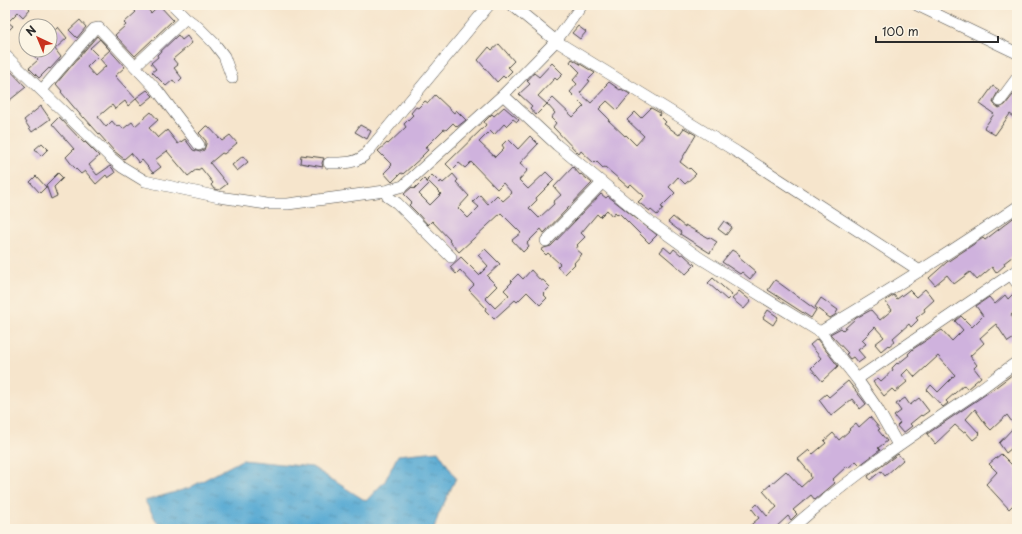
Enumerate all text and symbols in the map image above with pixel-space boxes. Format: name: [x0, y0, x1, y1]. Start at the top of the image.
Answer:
north arrow: [18, 18, 58, 58]
scale bar: [876, 18, 998, 44]
text: N: [22, 21, 40, 40]
text: 100 m: [882, 22, 919, 40]

